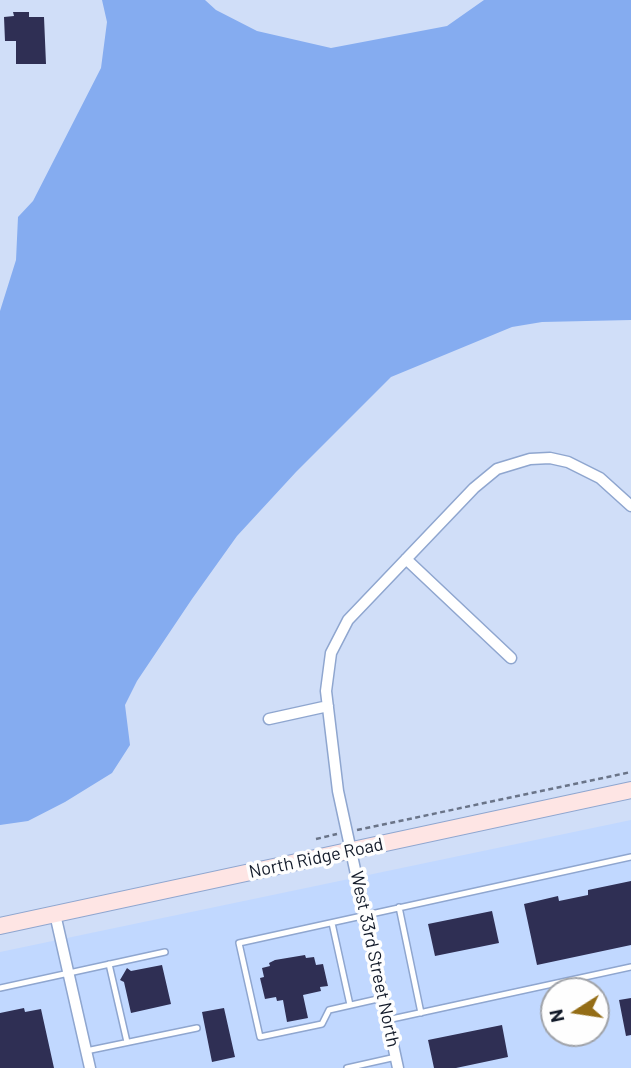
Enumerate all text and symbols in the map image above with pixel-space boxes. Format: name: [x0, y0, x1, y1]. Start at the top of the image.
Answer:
street label: North Ridge Road: [247, 833, 385, 883]
street label: West 33rd Street North: [346, 869, 404, 1049]
north arrow: [540, 977, 610, 1047]
text: N: [543, 1007, 568, 1025]

